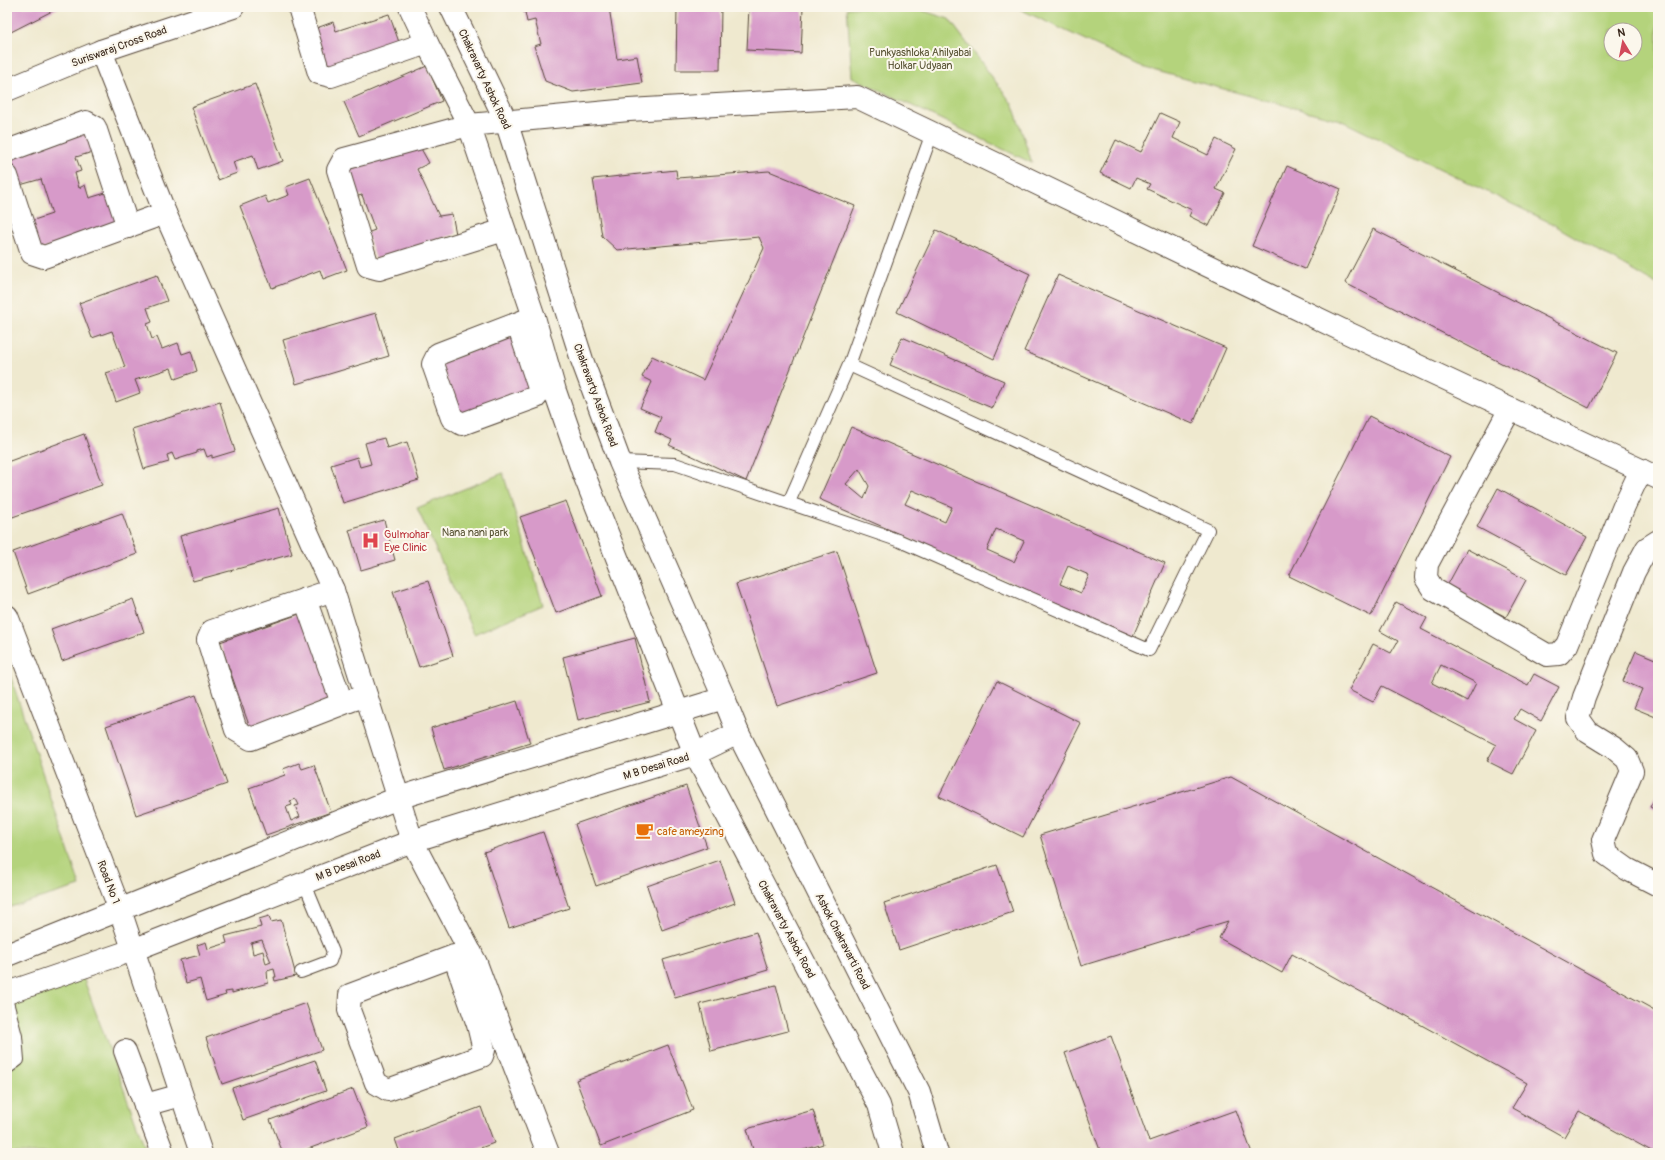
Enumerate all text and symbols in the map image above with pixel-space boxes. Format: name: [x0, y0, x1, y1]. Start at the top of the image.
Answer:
north arrow: [1603, 22, 1643, 62]
street label: Suriswaraj Cross Road: [70, 23, 169, 70]
text: N: [1617, 25, 1627, 40]
street label: Chakravarty Ashok Road: [456, 27, 513, 131]
park label: Punkyashloka Ahilyabai Holkar Udyaan: [869, 46, 971, 72]
street label: Chakravarty Ashok Road: [571, 342, 620, 449]
park label: Nana nani park: [442, 526, 509, 539]
place label: Gulmohar Eye Clinic: [384, 528, 429, 554]
hospital icon: Gulmohar Eye Clinic: [361, 530, 381, 550]
street label: M B Desai Road: [622, 750, 691, 783]
cafe icon: cafe ameyzing: [634, 821, 654, 841]
place label: cafe ameyzing: [657, 825, 724, 838]
street label: M B Desai Road: [314, 847, 382, 884]
street label: Road No 1: [94, 859, 123, 906]
street label: Chakravarty Ashok Road: [755, 878, 818, 980]
street label: Ashok Chakravarti Road: [813, 891, 872, 992]

